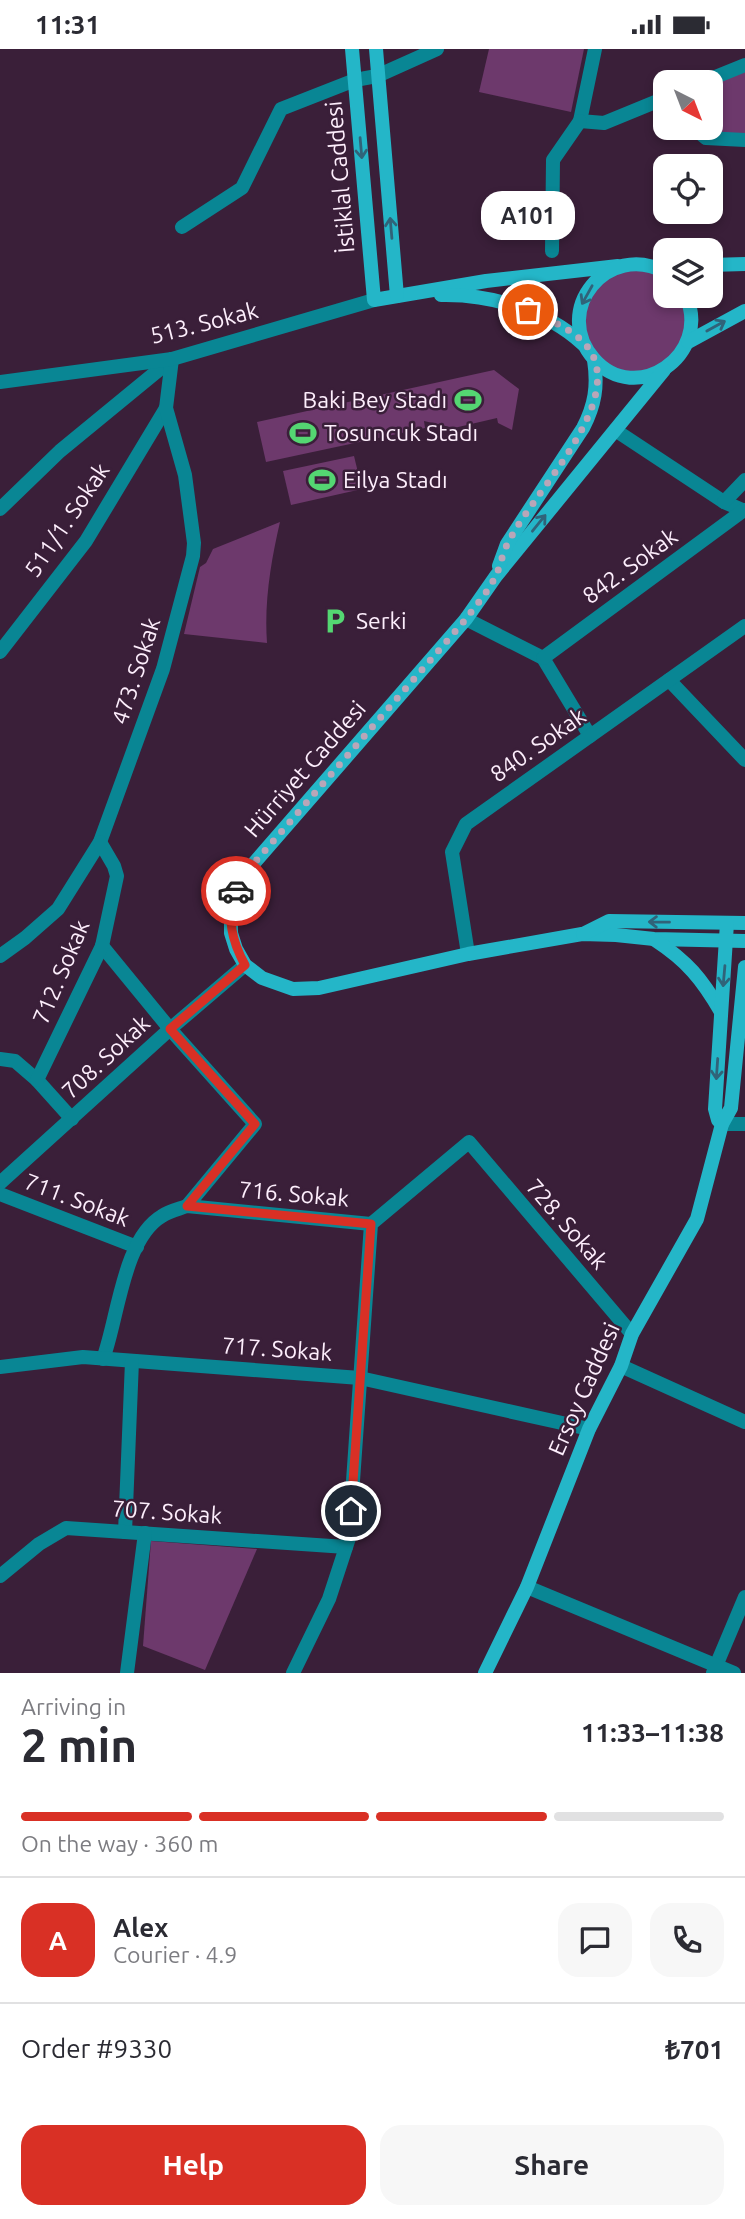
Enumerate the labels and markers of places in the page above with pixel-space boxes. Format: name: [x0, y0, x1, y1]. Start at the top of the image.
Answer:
callout: A101: [481, 191, 575, 240]
pin: [498, 280, 558, 340]
sports icon: Baki Bey Stadı: [453, 385, 483, 415]
place label: Baki Bey Stadı: [303, 387, 447, 412]
sports icon: Tosuncuk Stadı: [288, 418, 318, 448]
place label: Tosuncuk Stadı: [324, 420, 478, 445]
sports icon: Eilya Stadı: [307, 465, 337, 495]
place label: Eilya Stadı: [343, 467, 448, 492]
parking icon: Serki: [320, 606, 350, 636]
place label: Serki: [356, 608, 407, 633]
pin: [321, 1481, 381, 1541]

